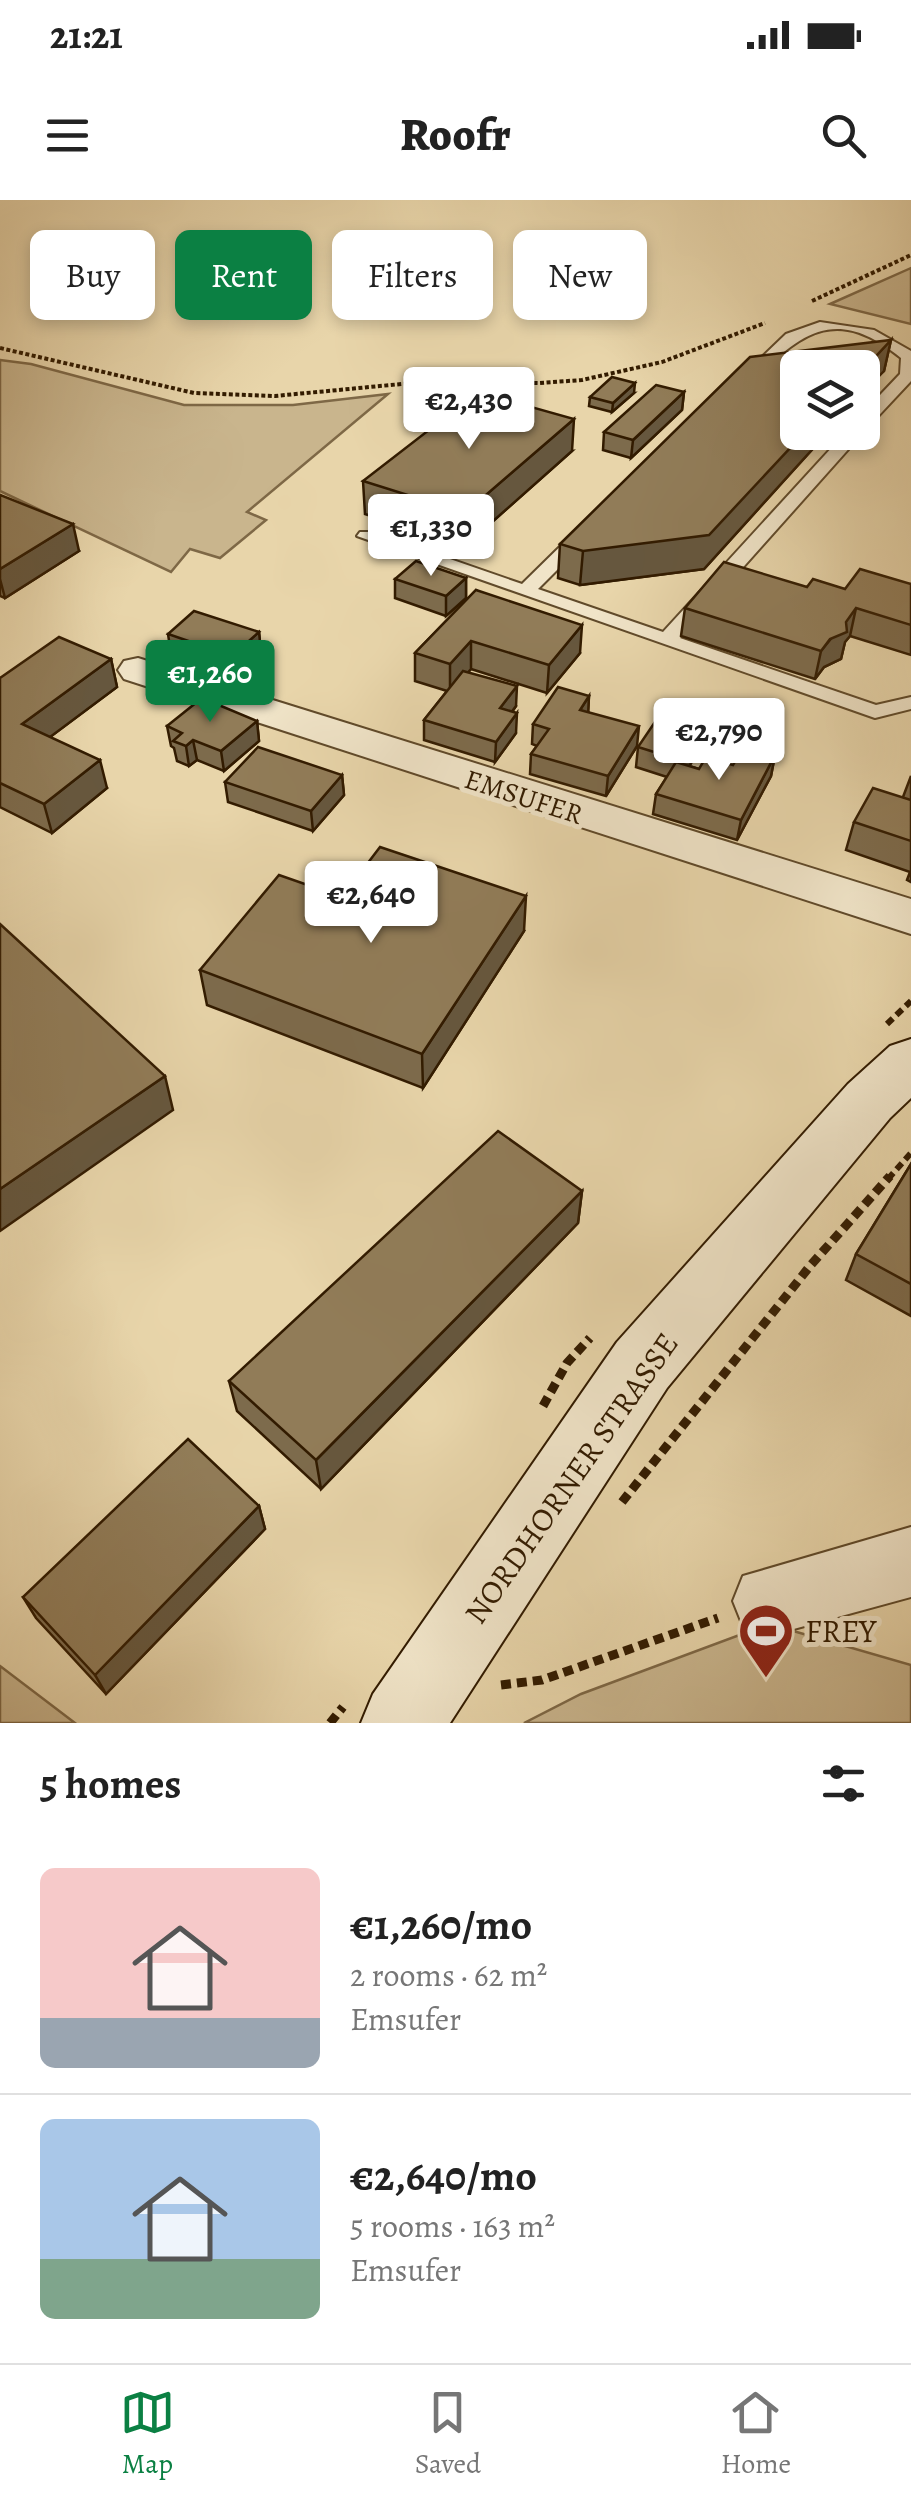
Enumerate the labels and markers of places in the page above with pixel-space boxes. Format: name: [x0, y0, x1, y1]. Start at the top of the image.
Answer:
pin: €2,430: [388, 367, 550, 452]
pin: €1,330: [350, 494, 512, 579]
pin: €1,260: [129, 640, 291, 725]
pin: €2,790: [638, 698, 800, 783]
pin: €2,640: [290, 861, 452, 946]
sports icon: FREY: [736, 1601, 796, 1680]
place label: FREY: [805, 1609, 877, 1653]

